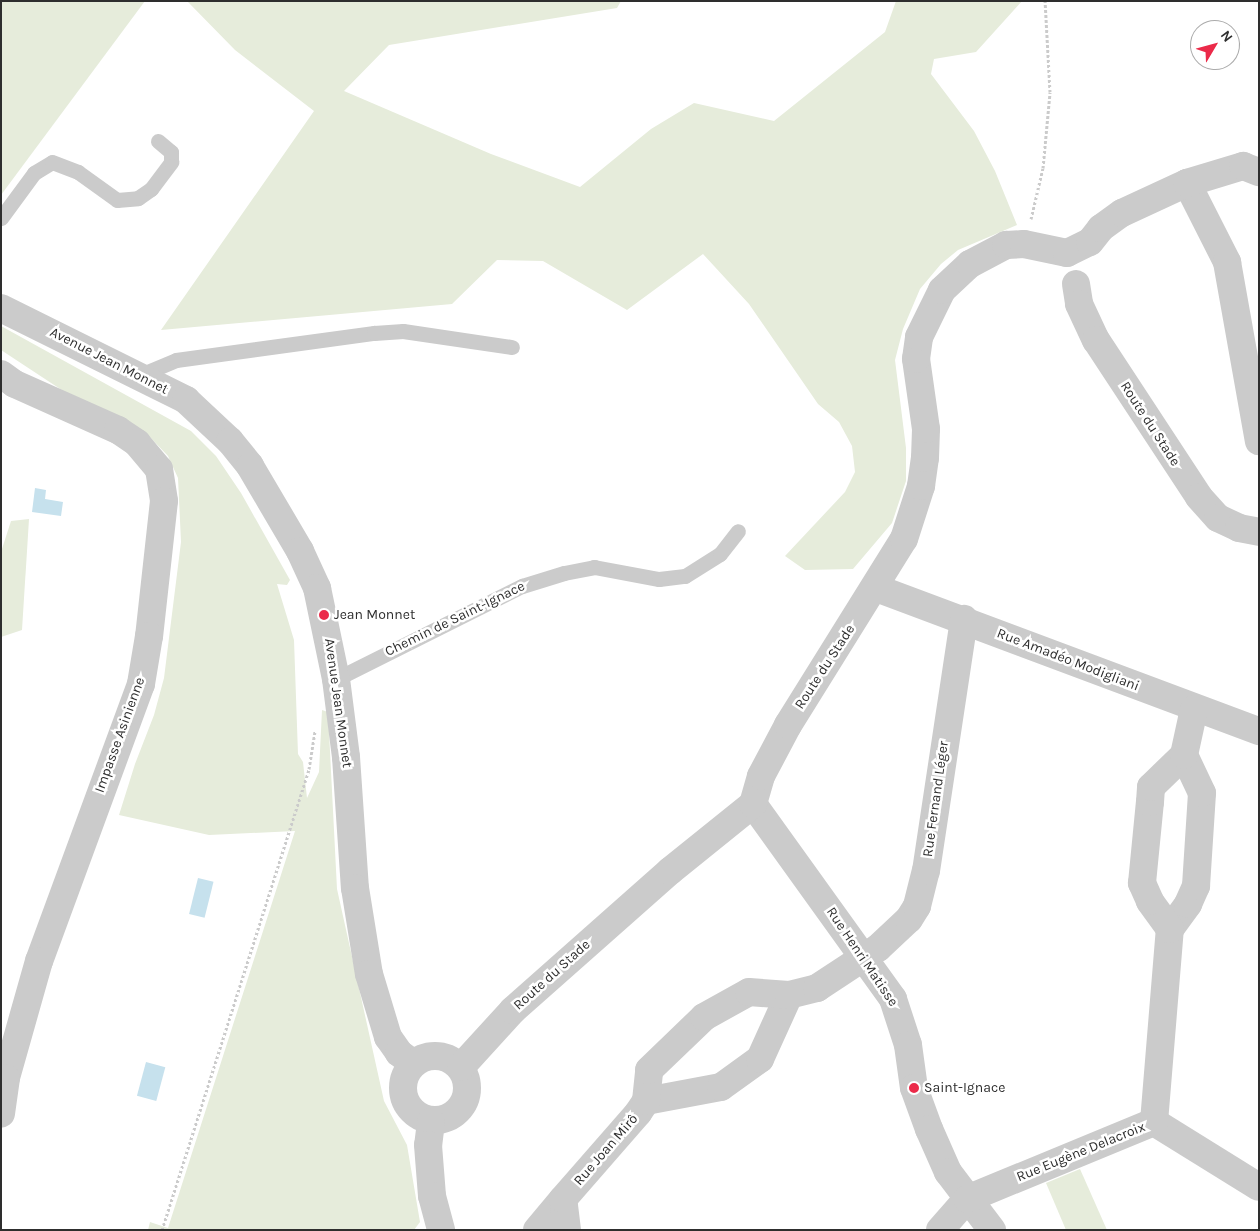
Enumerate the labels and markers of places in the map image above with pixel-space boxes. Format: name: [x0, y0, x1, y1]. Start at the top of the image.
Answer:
place label: Jean Monnet: [334, 607, 415, 623]
marker: Jean Monnet: [318, 609, 330, 621]
place label: Saint-Ignace: [924, 1080, 1005, 1096]
marker: Saint-Ignace: [908, 1082, 920, 1094]

